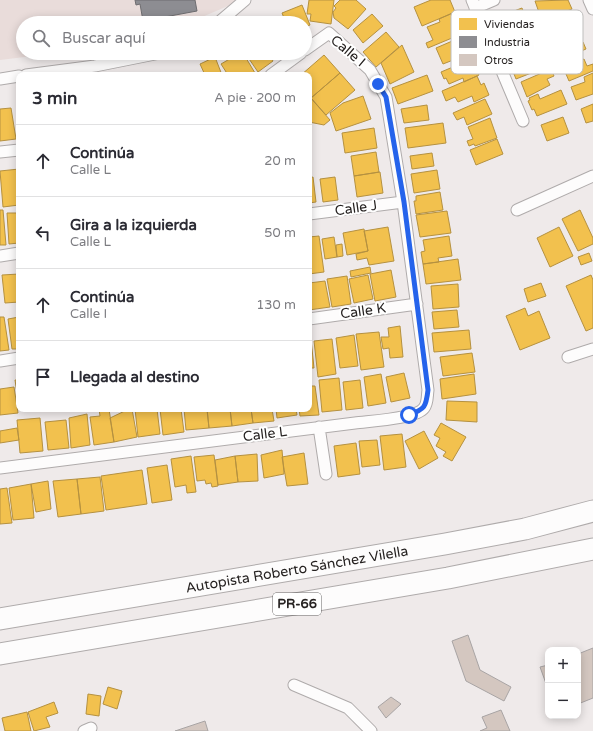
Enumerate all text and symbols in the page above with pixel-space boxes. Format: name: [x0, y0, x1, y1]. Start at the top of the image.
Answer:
legend: [451, 10, 583, 74]
search box: [16, 16, 312, 60]
text: Viviendas: [484, 18, 534, 31]
icon: search: [30, 27, 52, 49]
text: Buscar aquí: [62, 29, 145, 47]
street label: Calle I: [327, 32, 369, 70]
text: Industria: [484, 36, 530, 49]
text: Otros: [484, 54, 513, 67]
route end: [369, 75, 387, 93]
text: 3 min: [32, 88, 77, 109]
text: A pie · 200 m: [214, 90, 296, 106]
text: Continúa: [70, 144, 134, 162]
icon: ahead: [32, 150, 54, 172]
text: 20 m: [264, 153, 296, 169]
text: Calle L: [70, 162, 111, 178]
street label: Calle J: [334, 197, 378, 219]
text: Gira a la izquierda: [70, 216, 197, 234]
icon: left: [32, 222, 54, 244]
text: 50 m: [264, 225, 296, 241]
text: Calle L: [70, 234, 111, 250]
text: Continúa: [70, 288, 134, 306]
icon: ahead: [32, 294, 54, 316]
text: 130 m: [256, 297, 296, 313]
street label: Calle K: [339, 299, 387, 323]
text: Calle I: [70, 306, 107, 322]
icon: arrive: [32, 366, 54, 388]
text: Llegada al destino: [70, 368, 199, 386]
route start: [400, 406, 418, 424]
street label: Calle L: [242, 423, 288, 445]
street label: Autopista Roberto Sánchez Vilella: [184, 542, 409, 596]
road number: PR-66: [273, 593, 321, 615]
map controls: [545, 647, 581, 719]
button: +: [545, 647, 581, 683]
button: −: [545, 683, 581, 719]

